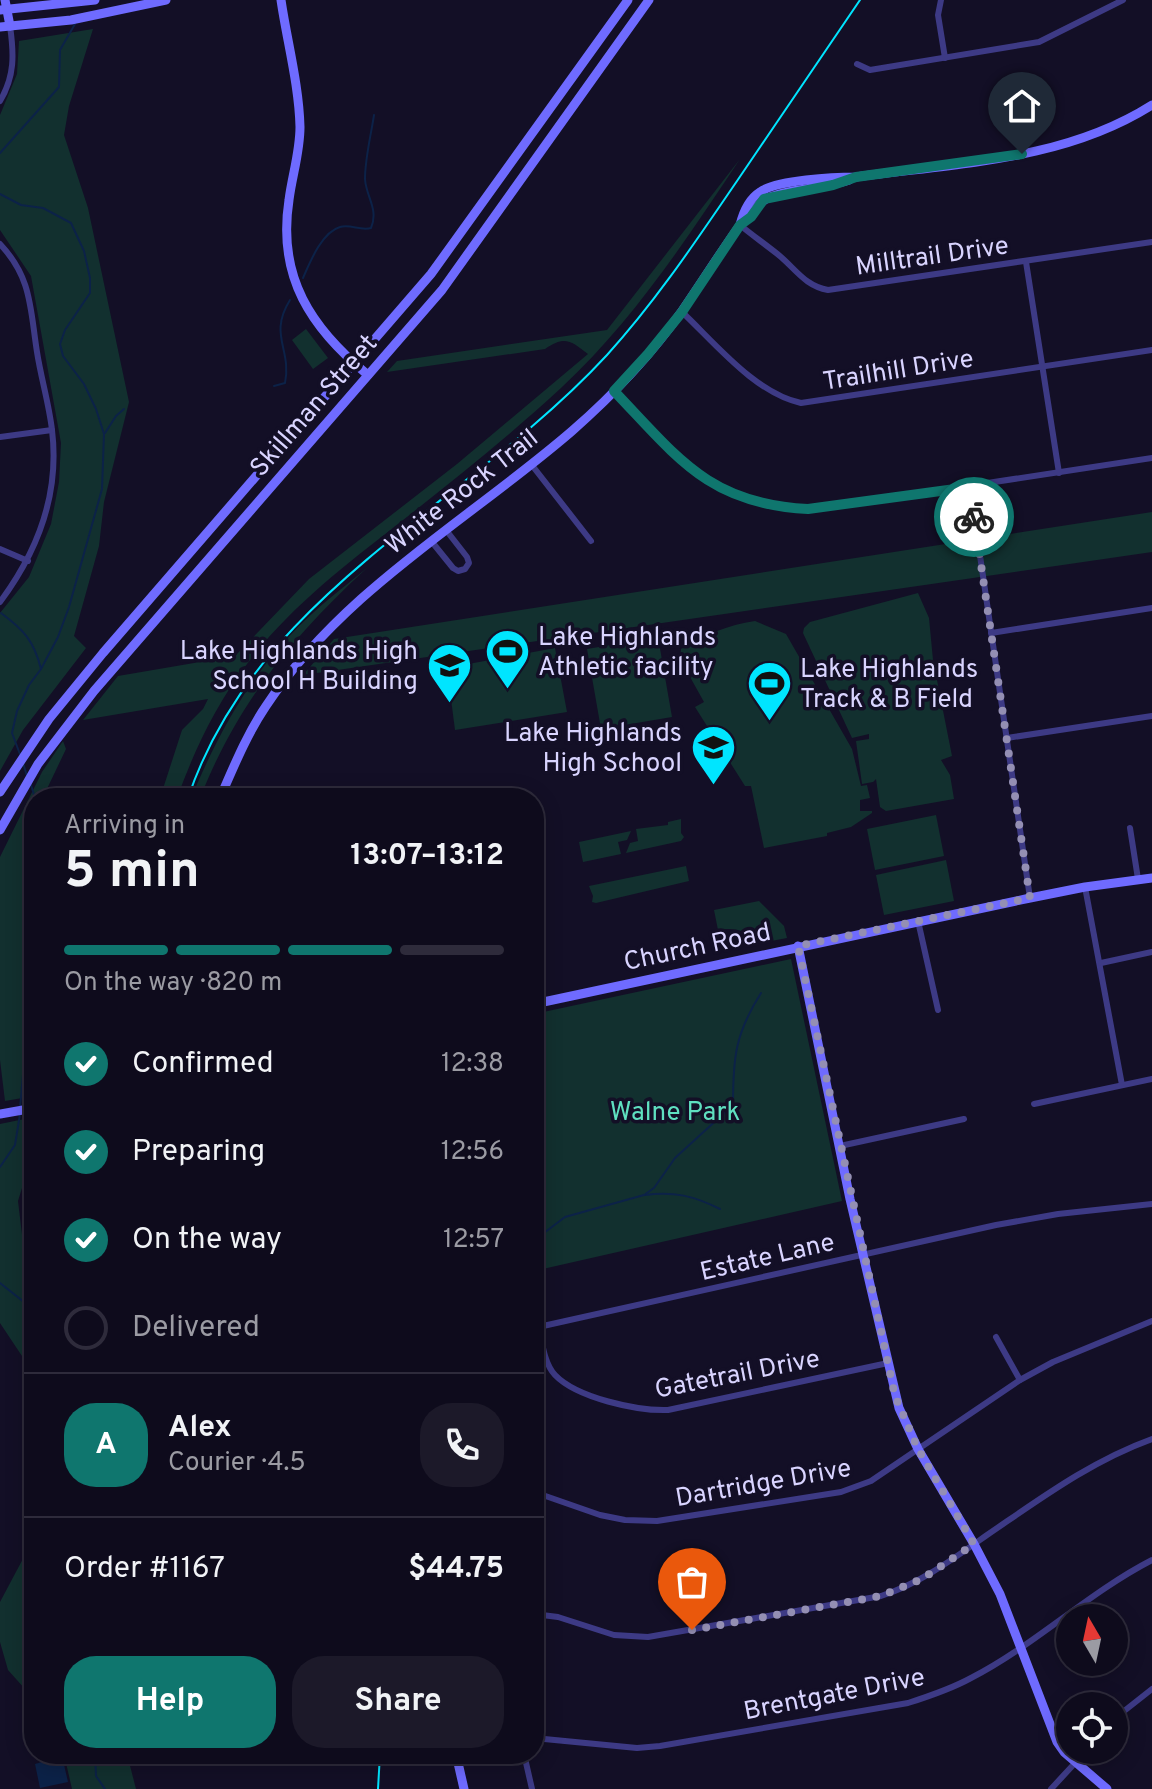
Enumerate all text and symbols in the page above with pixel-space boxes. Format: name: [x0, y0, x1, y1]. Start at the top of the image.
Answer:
pin: [988, 72, 1056, 154]
icon: home: [1000, 84, 1044, 128]
street label: Milltrail Drive: [854, 230, 1011, 285]
street label: Skillman Street: [244, 329, 386, 485]
street label: Trailhill Drive: [821, 343, 976, 400]
street label: White Rock Trail: [379, 423, 546, 563]
courier: [934, 477, 1014, 557]
icon: bike: [952, 495, 996, 539]
place label: Lake Highlands Athletic facility: [538, 622, 716, 685]
sports icon: Lake Highlands Athletic facility: [483, 627, 531, 690]
place label: Lake Highlands High School H Building: [180, 636, 418, 699]
school or university icon: Lake Highlands High School H Building: [425, 641, 473, 704]
place label: Lake Highlands Track & B Field: [800, 654, 978, 717]
sports icon: Lake Highlands Track & B Field: [745, 659, 793, 722]
place label: Lake Highlands High School: [504, 718, 682, 781]
school or university icon: Lake Highlands High School: [689, 723, 737, 786]
text: Arriving in: [64, 810, 185, 843]
text: 13:07–13:12: [350, 838, 504, 875]
text: 5 min: [64, 840, 200, 906]
street label: Church Road: [621, 917, 774, 980]
text: On the way · 820 m: [64, 967, 282, 1000]
icon: check: [64, 1042, 108, 1086]
text: Confirmed: [132, 1046, 274, 1083]
text: 12:38: [441, 1048, 504, 1081]
park label: Walne Park: [610, 1097, 740, 1130]
icon: check: [64, 1130, 108, 1174]
text: Preparing: [132, 1134, 265, 1171]
text: 12:56: [441, 1136, 504, 1169]
icon: check: [64, 1218, 108, 1262]
text: On the way: [132, 1222, 282, 1259]
text: 12:57: [443, 1224, 504, 1257]
street label: Estate Lane: [697, 1227, 838, 1290]
text: Delivered: [132, 1310, 260, 1347]
street label: Gatetrail Drive: [652, 1343, 823, 1408]
button: phone: [420, 1403, 504, 1487]
text: Alex: [168, 1410, 232, 1447]
text: A: [95, 1427, 117, 1464]
text: Courier · 4.5: [168, 1447, 306, 1480]
street label: Dartridge Drive: [673, 1453, 854, 1516]
pin: [658, 1548, 726, 1630]
text: Order #1167: [64, 1551, 225, 1588]
text: $44.75: [408, 1551, 504, 1588]
icon: bag: [670, 1560, 714, 1604]
north arrow: [1056, 1604, 1128, 1676]
map controls: [1056, 1604, 1128, 1764]
button: Help: [64, 1656, 276, 1748]
button: Share: [292, 1656, 504, 1748]
street label: Brentgate Drive: [741, 1662, 928, 1729]
button: locate: [1056, 1692, 1128, 1764]

